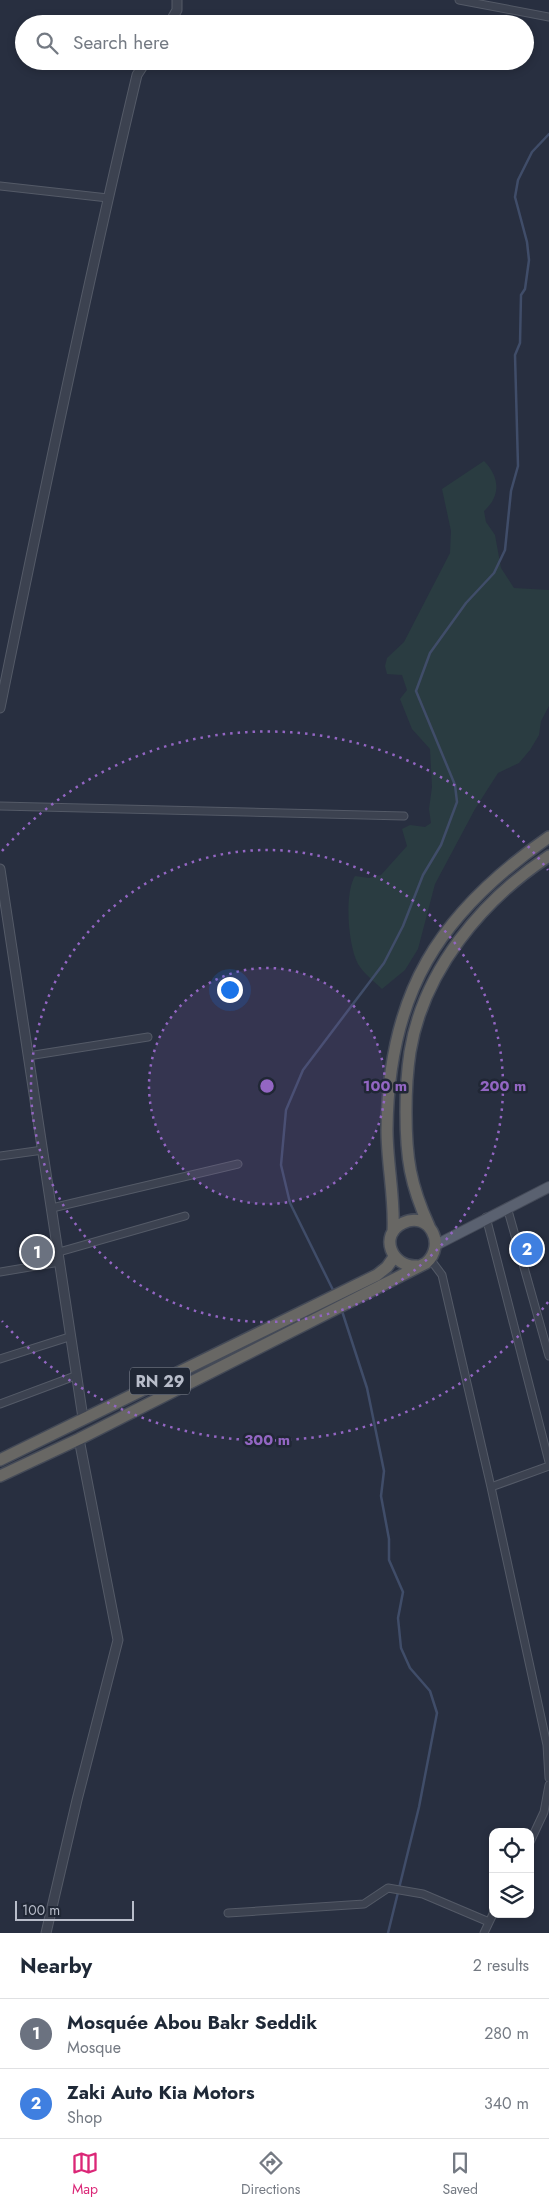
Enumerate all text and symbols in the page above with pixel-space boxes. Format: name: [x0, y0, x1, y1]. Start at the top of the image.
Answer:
search box: [15, 15, 534, 70]
icon: search: [33, 29, 61, 57]
text: Search here: [73, 29, 169, 56]
your location: [217, 977, 243, 1003]
text: 100 m: [363, 1075, 407, 1097]
text: 200 m: [480, 1075, 526, 1097]
centre of rings: [258, 1077, 276, 1095]
pin: 2: [511, 1230, 543, 1268]
pin: 1: [21, 1233, 53, 1271]
road number: RN 29: [130, 1368, 190, 1394]
text: 300 m: [244, 1429, 290, 1451]
map controls: [489, 1828, 534, 1918]
button: locate: [489, 1828, 534, 1873]
button: layers: [489, 1873, 534, 1918]
scale bar: [15, 1898, 134, 1921]
text: 100 m: [22, 1900, 60, 1920]
text: Nearby: [20, 1951, 92, 1981]
text: 2 results: [473, 1954, 529, 1977]
text: Mosquée Abou Bakr Seddik: [67, 2009, 317, 2036]
text: 1: [32, 2022, 40, 2045]
text: 280 m: [484, 2022, 529, 2045]
text: Mosque: [67, 2036, 121, 2059]
text: Zaki Auto Kia Motors: [67, 2079, 255, 2106]
text: 2: [31, 2092, 41, 2115]
text: 340 m: [484, 2092, 529, 2115]
text: Shop: [67, 2106, 102, 2129]
tab: Map: [71, 2149, 99, 2199]
tab: Directions: [241, 2149, 300, 2199]
tab: Saved: [442, 2149, 478, 2199]

